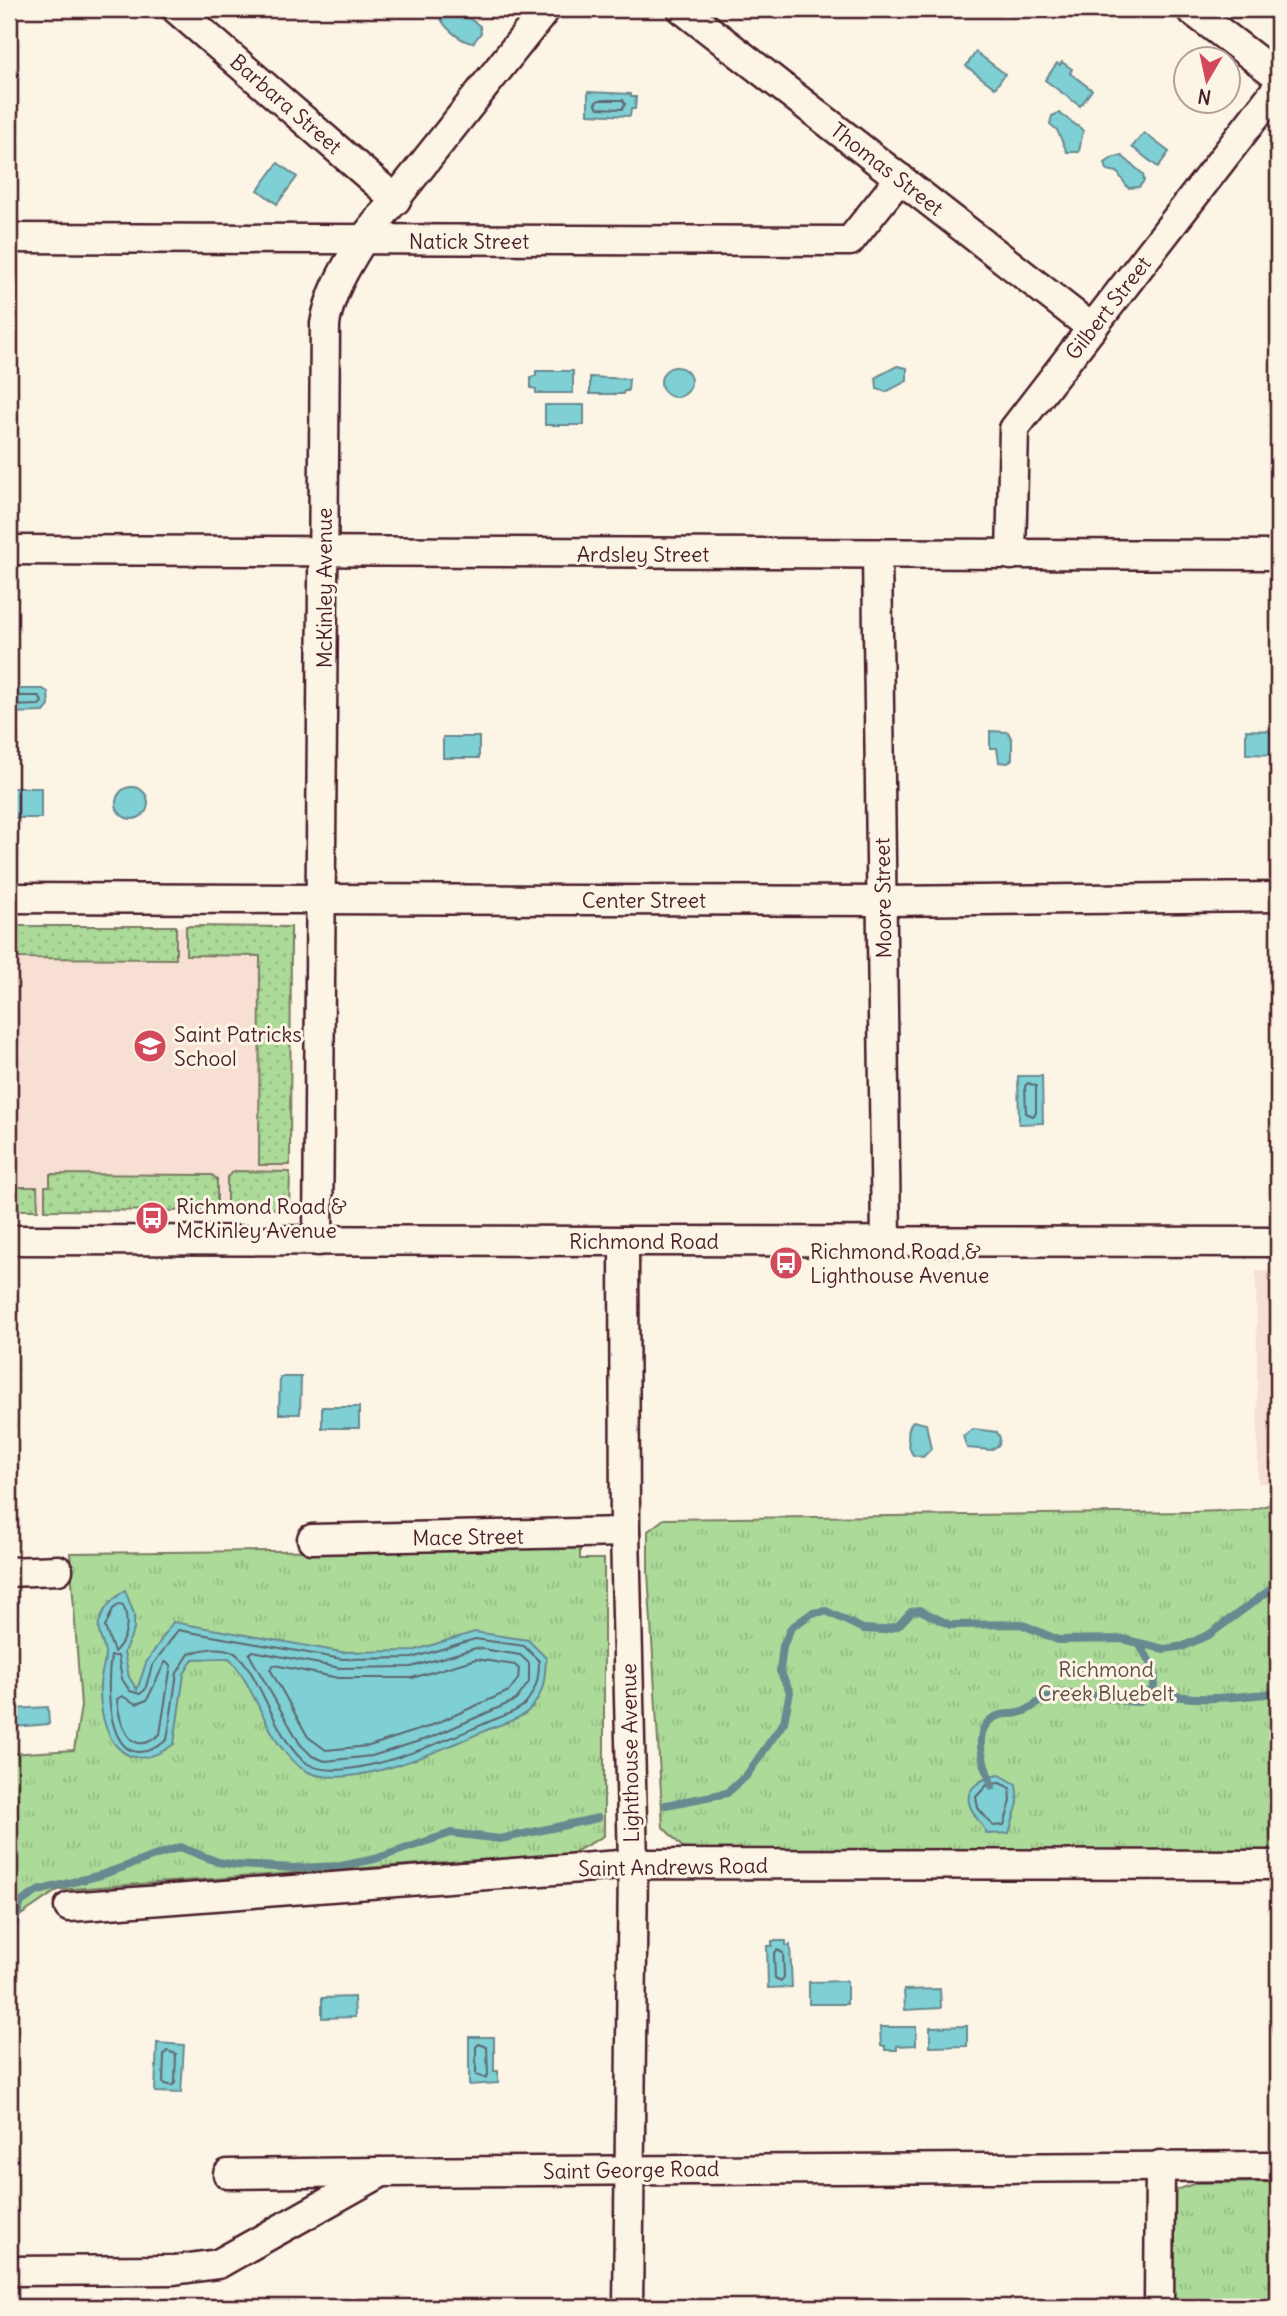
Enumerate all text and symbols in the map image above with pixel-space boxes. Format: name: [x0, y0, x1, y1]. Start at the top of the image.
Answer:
north arrow: [1172, 46, 1242, 116]
street label: Barbara Street: [225, 48, 347, 160]
text: N: [1196, 84, 1213, 110]
street label: Thomas Street: [825, 117, 949, 221]
street label: Natick Street: [409, 228, 529, 255]
street label: Gilbert Street: [1059, 251, 1157, 365]
street label: McKinley Avenue: [311, 508, 338, 668]
street label: Ardsley Street: [577, 541, 709, 568]
street label: Moore Street: [868, 837, 898, 959]
street label: Center Street: [582, 887, 706, 914]
place label: Saint Patricks School: [174, 1021, 302, 1072]
school or university icon: Saint Patricks School: [131, 1027, 169, 1065]
place label: Richmond Road & McKinley Avenue: [176, 1193, 347, 1244]
bus stop icon: Richmond Road & McKinley Avenue: [133, 1199, 171, 1237]
street label: Richmond Road: [569, 1228, 719, 1255]
place label: Richmond Road & Lighthouse Avenue: [810, 1238, 989, 1289]
bus stop icon: Richmond Road & Lighthouse Avenue: [767, 1244, 805, 1282]
street label: Mace Street: [412, 1523, 524, 1551]
park label: Richmond Creek Bluebelt: [1038, 1656, 1174, 1707]
street label: Lighthouse Avenue: [615, 1663, 645, 1843]
street label: Saint Andrews Road: [578, 1852, 768, 1882]
street label: Saint George Road: [543, 2155, 719, 2185]

